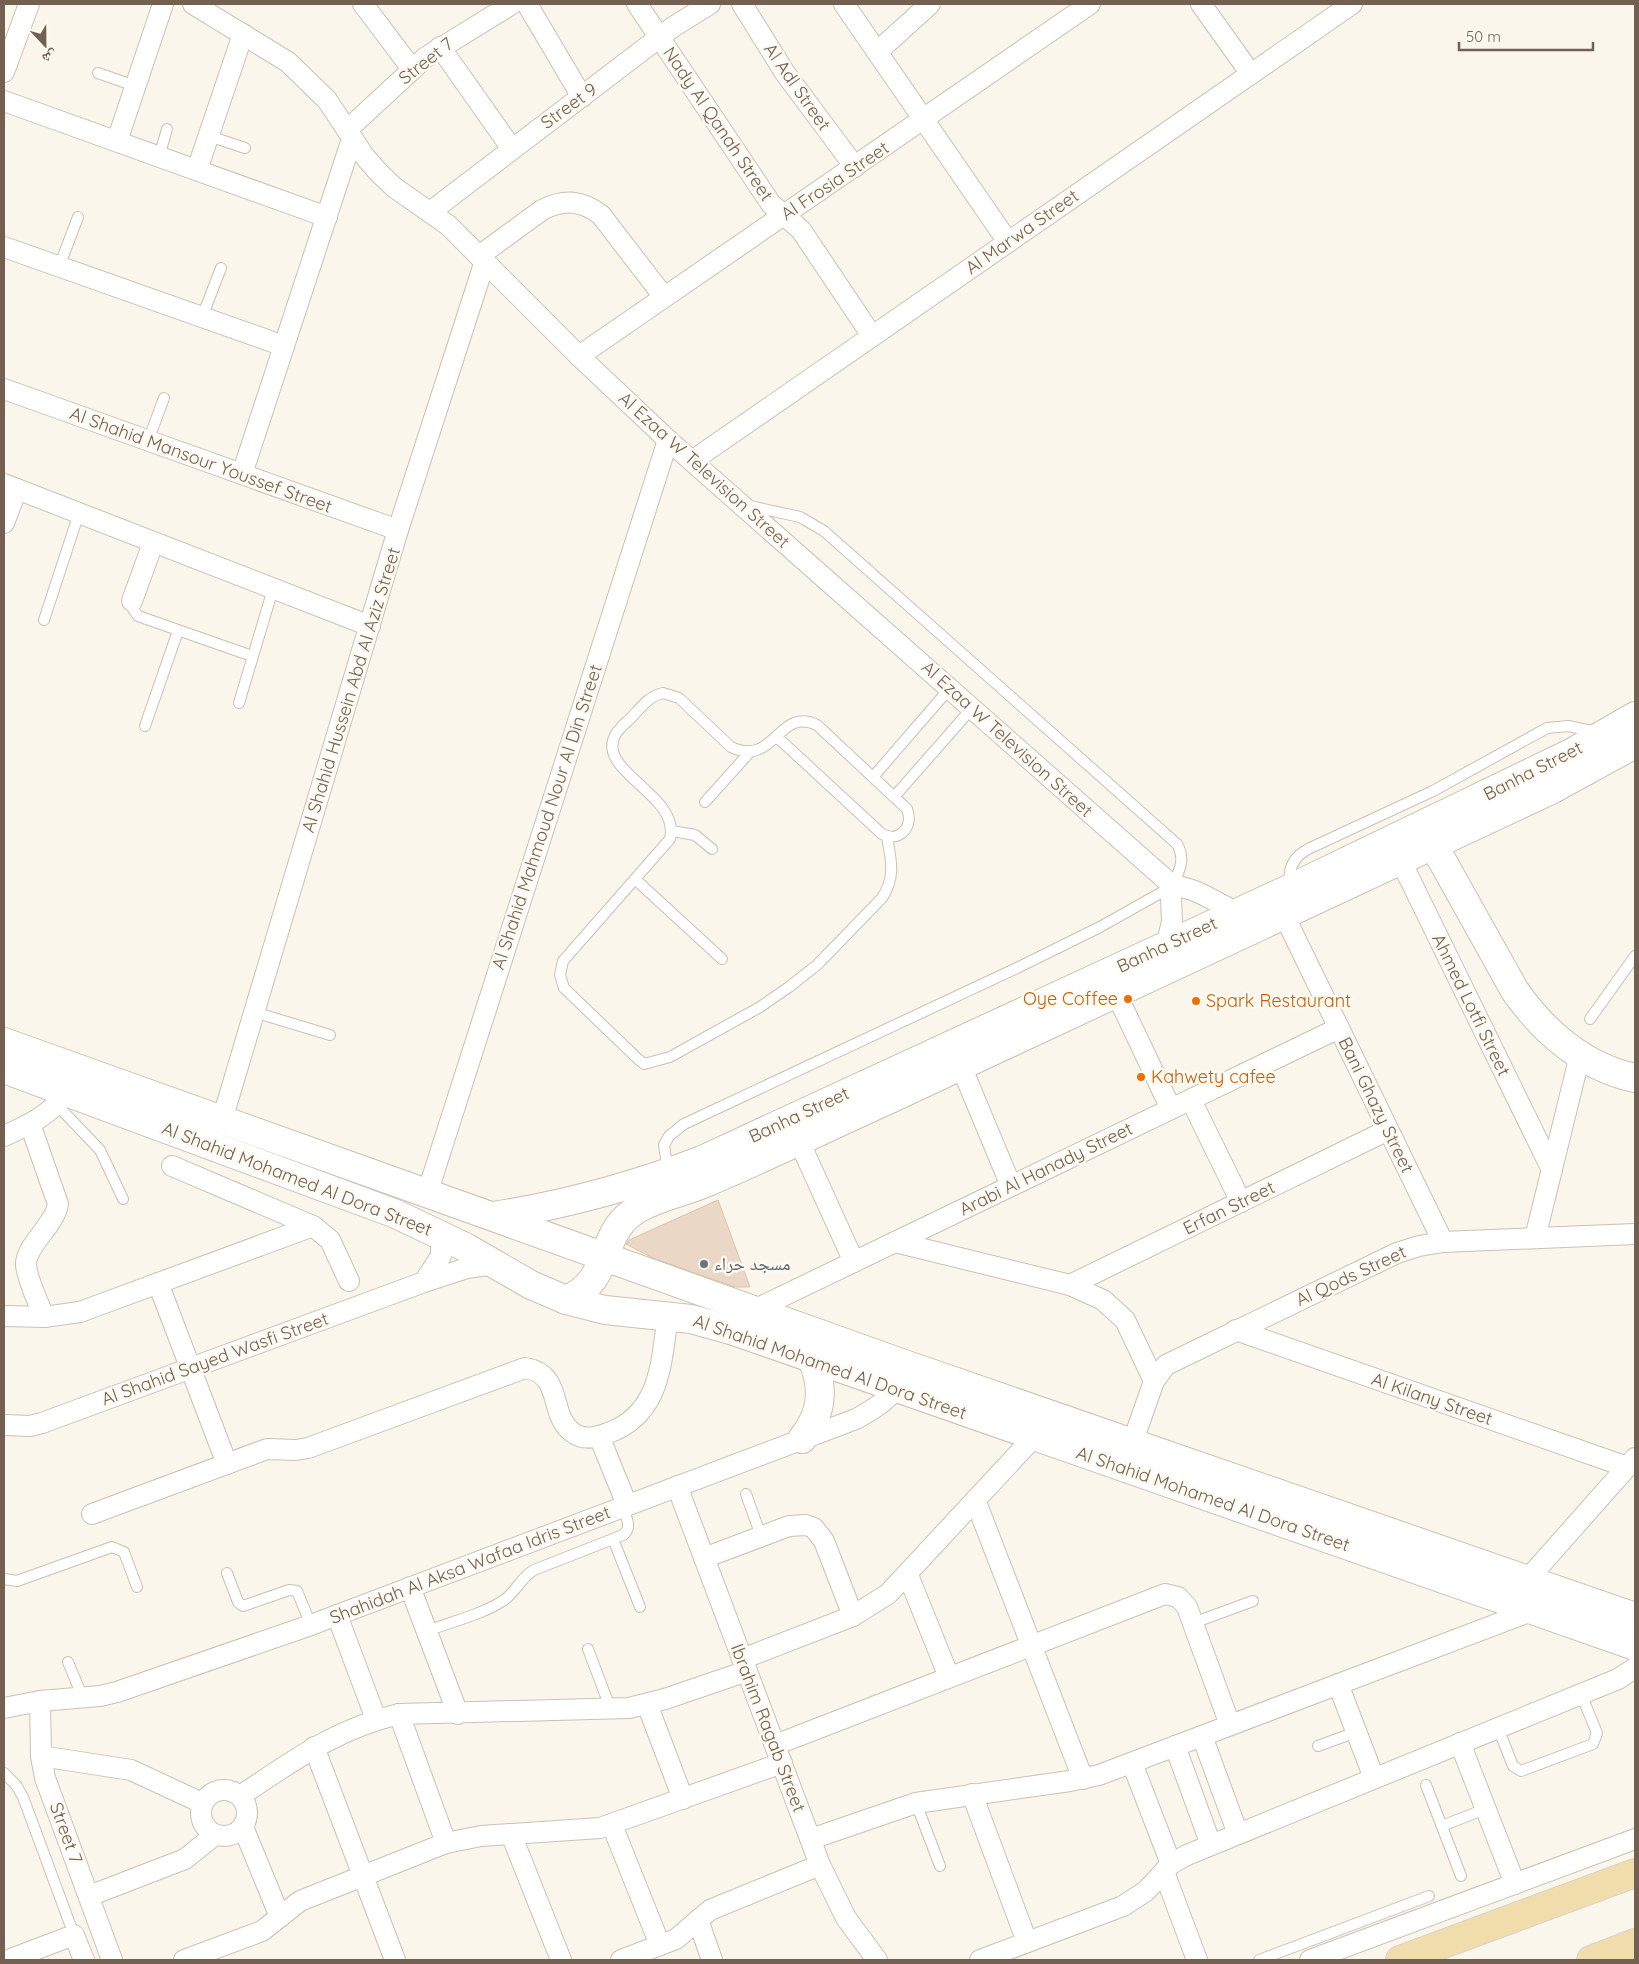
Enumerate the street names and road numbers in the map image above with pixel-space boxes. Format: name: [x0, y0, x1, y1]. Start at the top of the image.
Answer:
street label: Street 7: [394, 32, 458, 89]
street label: Al Adl Street: [759, 39, 836, 135]
street label: Nady Al Qanah Street: [658, 42, 779, 205]
street label: Street 9: [536, 77, 601, 134]
street label: Al Frosia Street: [776, 136, 893, 225]
street label: Al Marwa Street: [961, 184, 1083, 279]
street label: Al Ezaa W Television Street: [614, 387, 795, 553]
street label: Al Shahid Mansour Youssef Street: [67, 401, 336, 518]
street label: Al Shahid Hussein Abd Al Aziz Street: [296, 544, 405, 835]
street label: Al Ezaa W Television Street: [917, 656, 1098, 822]
street label: Al Shahid Mahmoud Nour Al Din Street: [486, 661, 607, 972]
street label: Banha Street: [1479, 736, 1586, 805]
street label: Banha Street: [1113, 911, 1221, 978]
street label: Ahmed Lotfi Street: [1427, 930, 1516, 1080]
street label: Bani Ghazy Street: [1334, 1033, 1419, 1177]
street label: Banha Street: [745, 1081, 853, 1148]
street label: Al Shahid Mohamed Al Dora Street: [159, 1116, 436, 1241]
street label: Arabi Al Hanady Street: [955, 1117, 1136, 1221]
street label: Erfan Street: [1179, 1176, 1278, 1240]
street label: Al Qods Street: [1292, 1240, 1410, 1311]
street label: Al Shahid Sayed Wasfi Street: [98, 1307, 332, 1410]
street label: Al Shahid Mohamed Al Dora Street: [690, 1309, 970, 1424]
street label: Al Kilany Street: [1369, 1367, 1496, 1430]
street label: Al Shahid Mohamed Al Dora Street: [1073, 1441, 1353, 1556]
street label: Shahidah Al Aksa Wafaa Idris Street: [326, 1500, 613, 1629]
street label: Ibrahim Ragab Street: [726, 1640, 811, 1815]
street label: Street 7: [45, 1799, 88, 1867]

